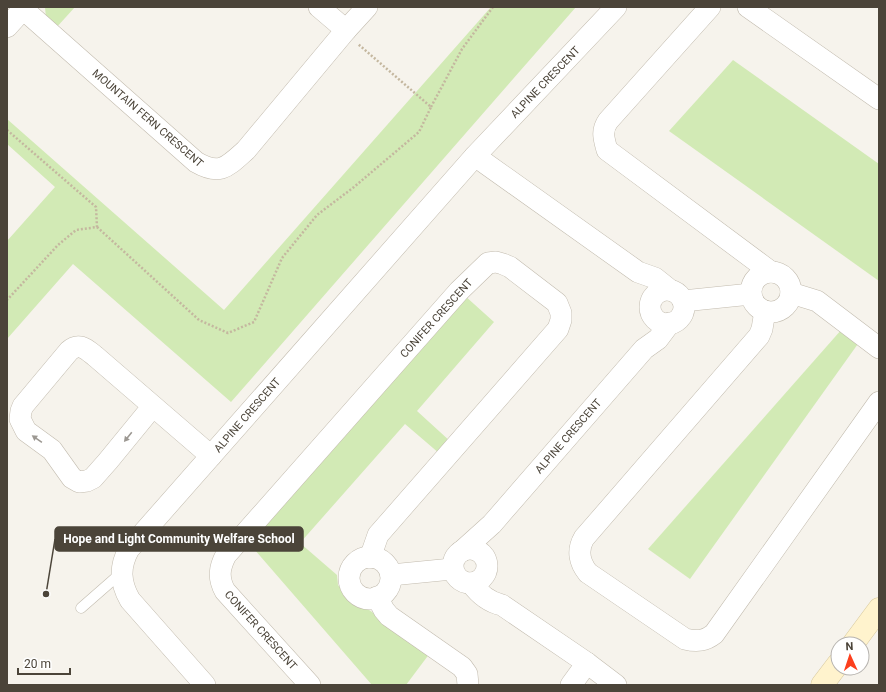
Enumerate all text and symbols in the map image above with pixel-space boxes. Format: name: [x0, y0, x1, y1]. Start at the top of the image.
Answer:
street label: ALPINE CRESCENT: [508, 44, 583, 121]
street label: MOUNTAIN FERN CRESCENT: [89, 67, 206, 170]
street label: CONIFER CRESCENT: [397, 276, 476, 361]
street label: ALPINE CRESCENT: [212, 375, 283, 455]
street label: ALPINE CRESCENT: [533, 396, 604, 476]
one-way arrow: [124, 431, 133, 442]
one-way arrow: [32, 435, 42, 443]
callout: Hope and Light Community Welfare School: [55, 527, 303, 551]
text: Hope and Light Community Welfare School: [63, 532, 295, 546]
street label: CONIFER CRESCENT: [222, 588, 300, 673]
north arrow: [830, 636, 870, 676]
text: N: [845, 640, 854, 653]
scale bar: [18, 650, 70, 676]
text: 20 m: [24, 657, 51, 671]

